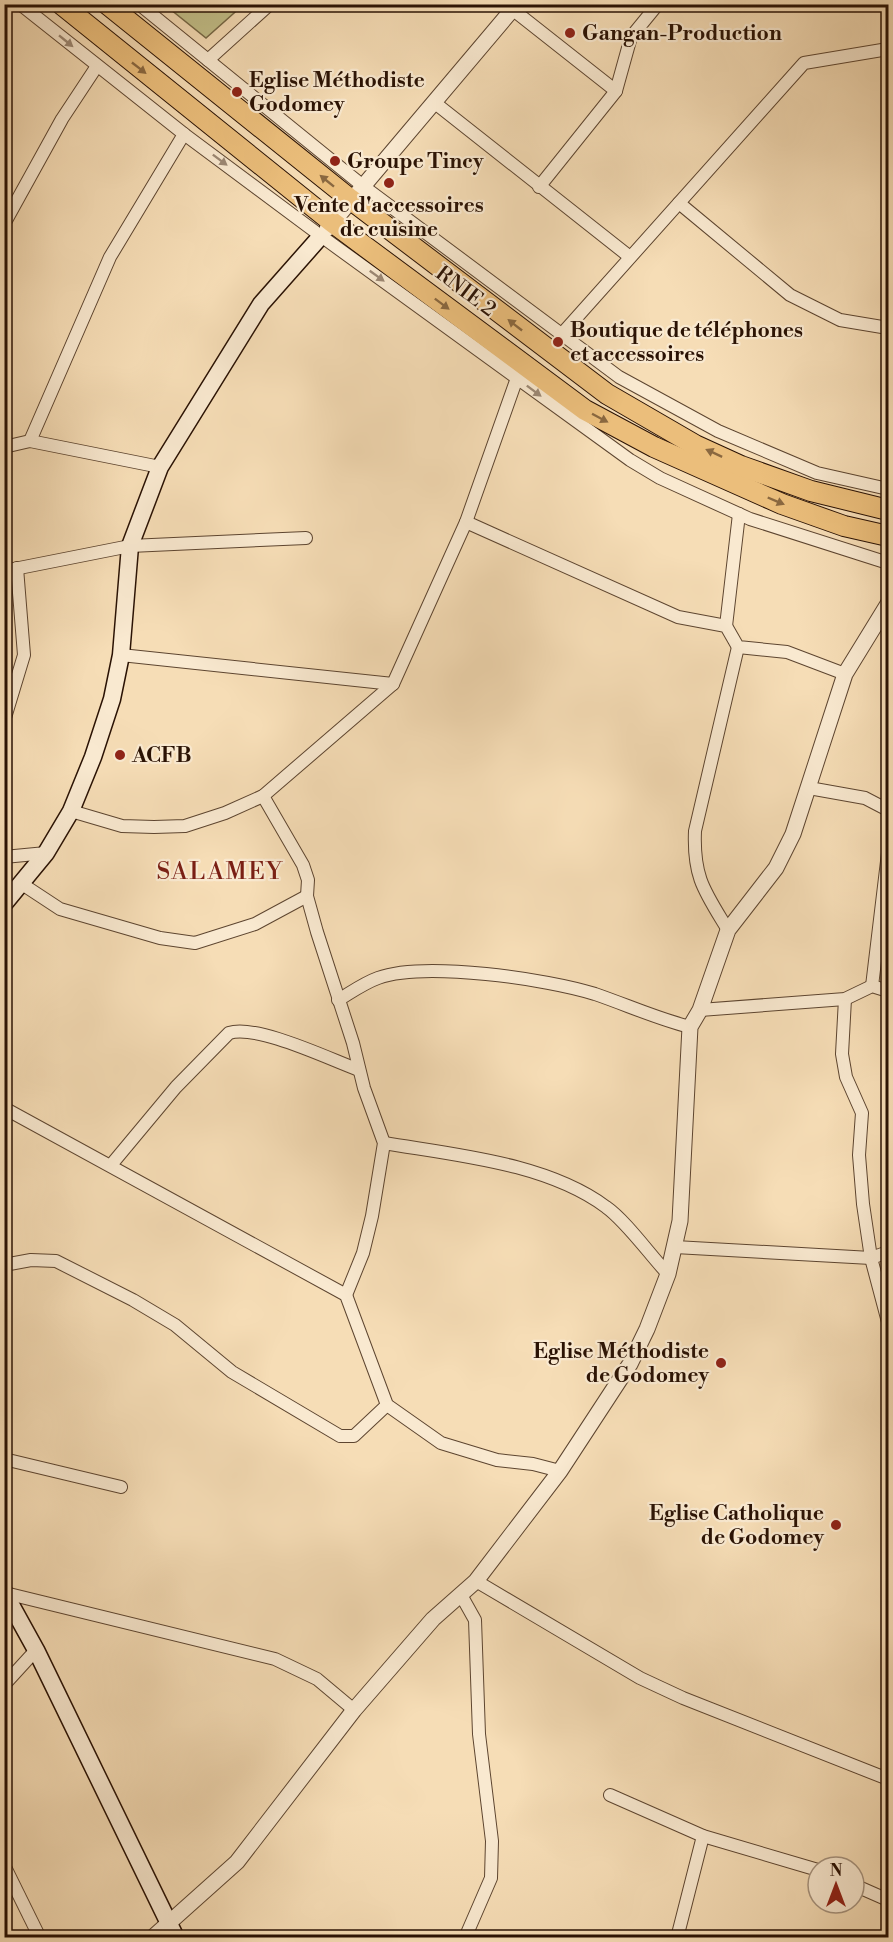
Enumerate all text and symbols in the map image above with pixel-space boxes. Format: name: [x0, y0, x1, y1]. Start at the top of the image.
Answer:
place label: Gangan-Production: [582, 21, 782, 47]
marker: Gangan-Production: [563, 26, 577, 40]
one-way arrow: [58, 35, 73, 47]
one-way arrow: [131, 62, 147, 74]
place label: Eglise Méthodiste Godomey: [249, 68, 425, 118]
marker: Eglise Méthodiste Godomey: [230, 85, 244, 99]
place label: Groupe Tincy: [347, 149, 484, 175]
one-way arrow: [212, 154, 227, 166]
marker: Groupe Tincy: [328, 154, 342, 168]
one-way arrow: [319, 174, 335, 187]
marker: Vente d'accessoires de cuisine: [382, 176, 396, 190]
place label: Vente d'accessoires de cuisine: [293, 193, 484, 243]
street label: RNIE 2: [430, 261, 501, 323]
one-way arrow: [368, 270, 384, 282]
one-way arrow: [434, 298, 450, 310]
place label: Boutique de téléphones et accessoires: [570, 318, 803, 368]
one-way arrow: [508, 319, 523, 331]
marker: Boutique de téléphones et accessoires: [551, 335, 565, 349]
one-way arrow: [527, 384, 542, 396]
one-way arrow: [592, 413, 609, 423]
one-way arrow: [704, 448, 722, 458]
one-way arrow: [767, 497, 785, 507]
place label: ACFB: [131, 743, 191, 769]
marker: ACFB: [113, 748, 127, 762]
district label: SALAMEY: [156, 857, 284, 887]
place label: Eglise Méthodiste de Godomey: [533, 1339, 709, 1389]
marker: Eglise Méthodiste de Godomey: [714, 1356, 728, 1370]
place label: Eglise Catholique de Godomey: [649, 1501, 824, 1551]
marker: Eglise Catholique de Godomey: [829, 1518, 843, 1532]
north arrow: [806, 1855, 866, 1915]
text: N: [830, 1861, 843, 1881]

